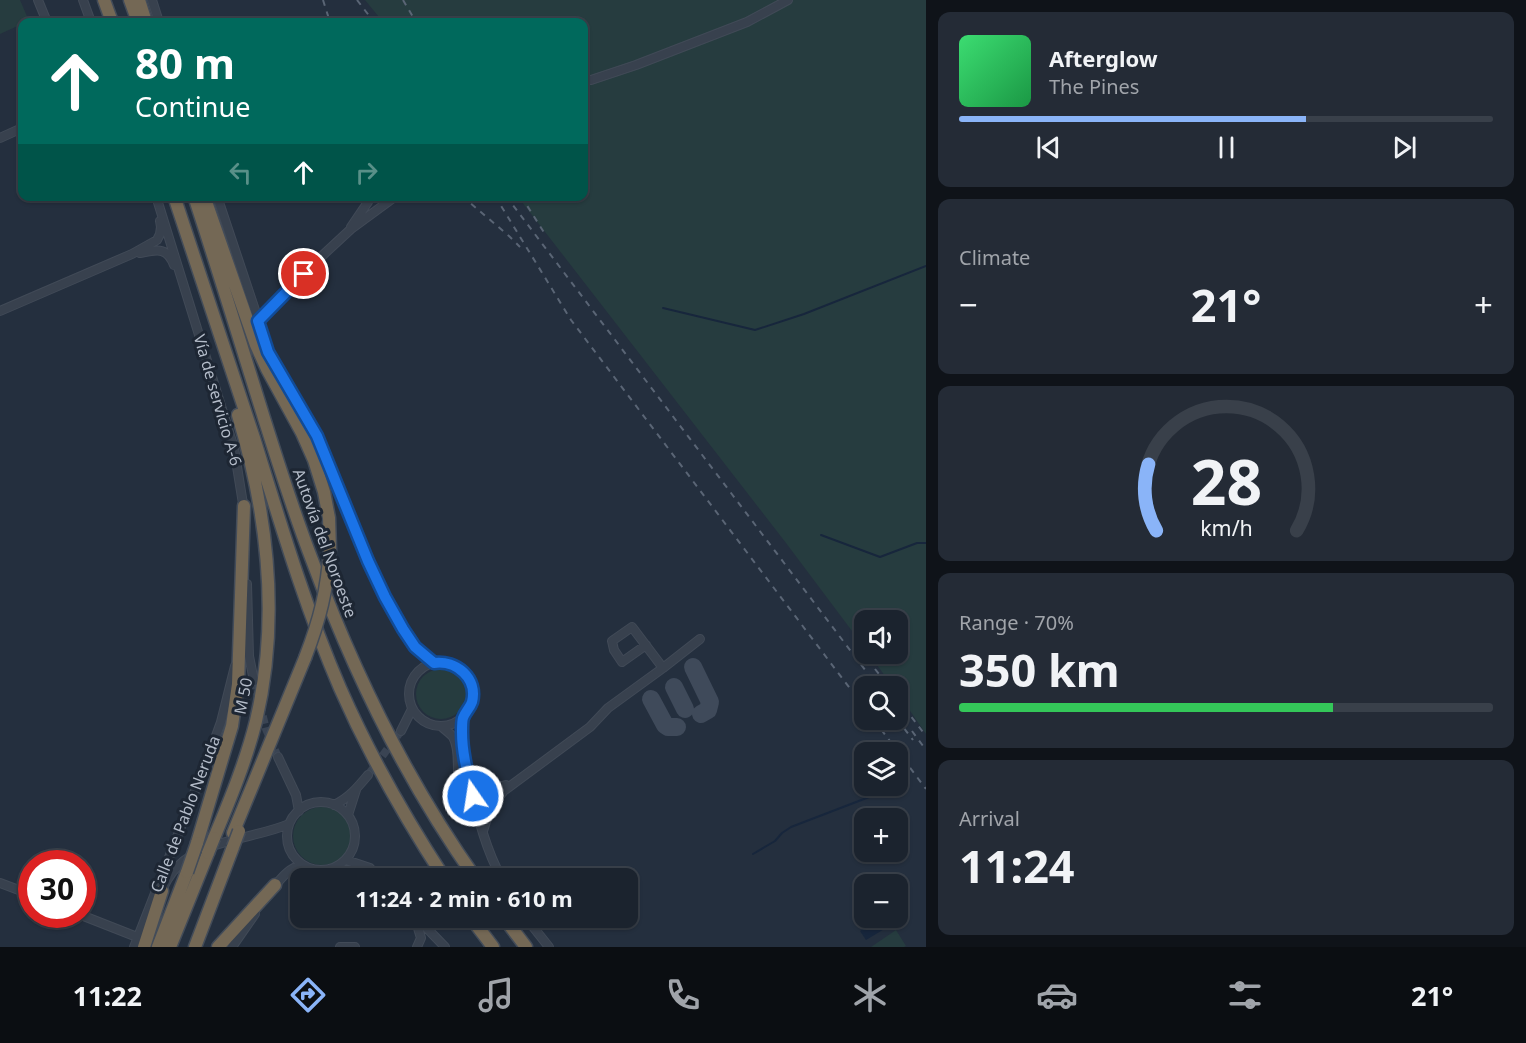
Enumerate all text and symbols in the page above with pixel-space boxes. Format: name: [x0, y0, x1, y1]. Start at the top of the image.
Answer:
text: 80 m: [135, 34, 235, 91]
icon: ahead: [36, 42, 114, 120]
text: Afterglow: [1049, 43, 1158, 73]
text: The Pines: [1049, 73, 1139, 100]
text: Continue: [135, 88, 250, 125]
icon: previous: [1032, 131, 1065, 164]
icon: pause: [1210, 131, 1243, 164]
icon: next: [1388, 131, 1421, 164]
icon: left: [224, 156, 257, 189]
icon: ahead: [287, 156, 320, 189]
icon: right: [350, 156, 383, 189]
text: Climate: [959, 244, 1030, 271]
pin: [278, 248, 329, 299]
icon: arrive: [287, 257, 320, 290]
text: 21°: [1191, 274, 1261, 335]
text: −: [959, 282, 978, 327]
text: +: [1474, 282, 1493, 327]
street label: Vía de servicio A-6: [189, 332, 247, 468]
text: 28: [1190, 438, 1262, 523]
street label: Autovía del Noroeste: [288, 465, 362, 621]
text: km/h: [1200, 513, 1252, 542]
text: Range · 70%: [959, 609, 1074, 636]
map controls: [854, 610, 908, 928]
button: sound: [854, 610, 908, 664]
text: 350 km: [959, 639, 1120, 700]
street label: M 50: [229, 676, 257, 716]
button: search: [854, 676, 908, 730]
street label: Calle de Pablo Neruda: [145, 732, 225, 896]
button: layers: [854, 742, 908, 796]
position arrow: [441, 764, 505, 828]
text: Arrival: [959, 805, 1020, 832]
button: +: [854, 808, 908, 862]
text: 11:24: [959, 835, 1075, 896]
speed limit sign: 30: [18, 850, 96, 928]
button: −: [854, 874, 908, 928]
text: 11:24 · 2 min · 610 m: [355, 883, 573, 913]
icon: directions: [287, 974, 329, 1016]
icon: music: [475, 974, 517, 1016]
icon: phone: [662, 974, 704, 1016]
icon: climate: [849, 974, 891, 1016]
icon: car: [1036, 974, 1078, 1016]
icon: filters: [1224, 974, 1266, 1016]
text: 11:22: [73, 977, 142, 1014]
text: 21°: [1411, 977, 1453, 1014]

